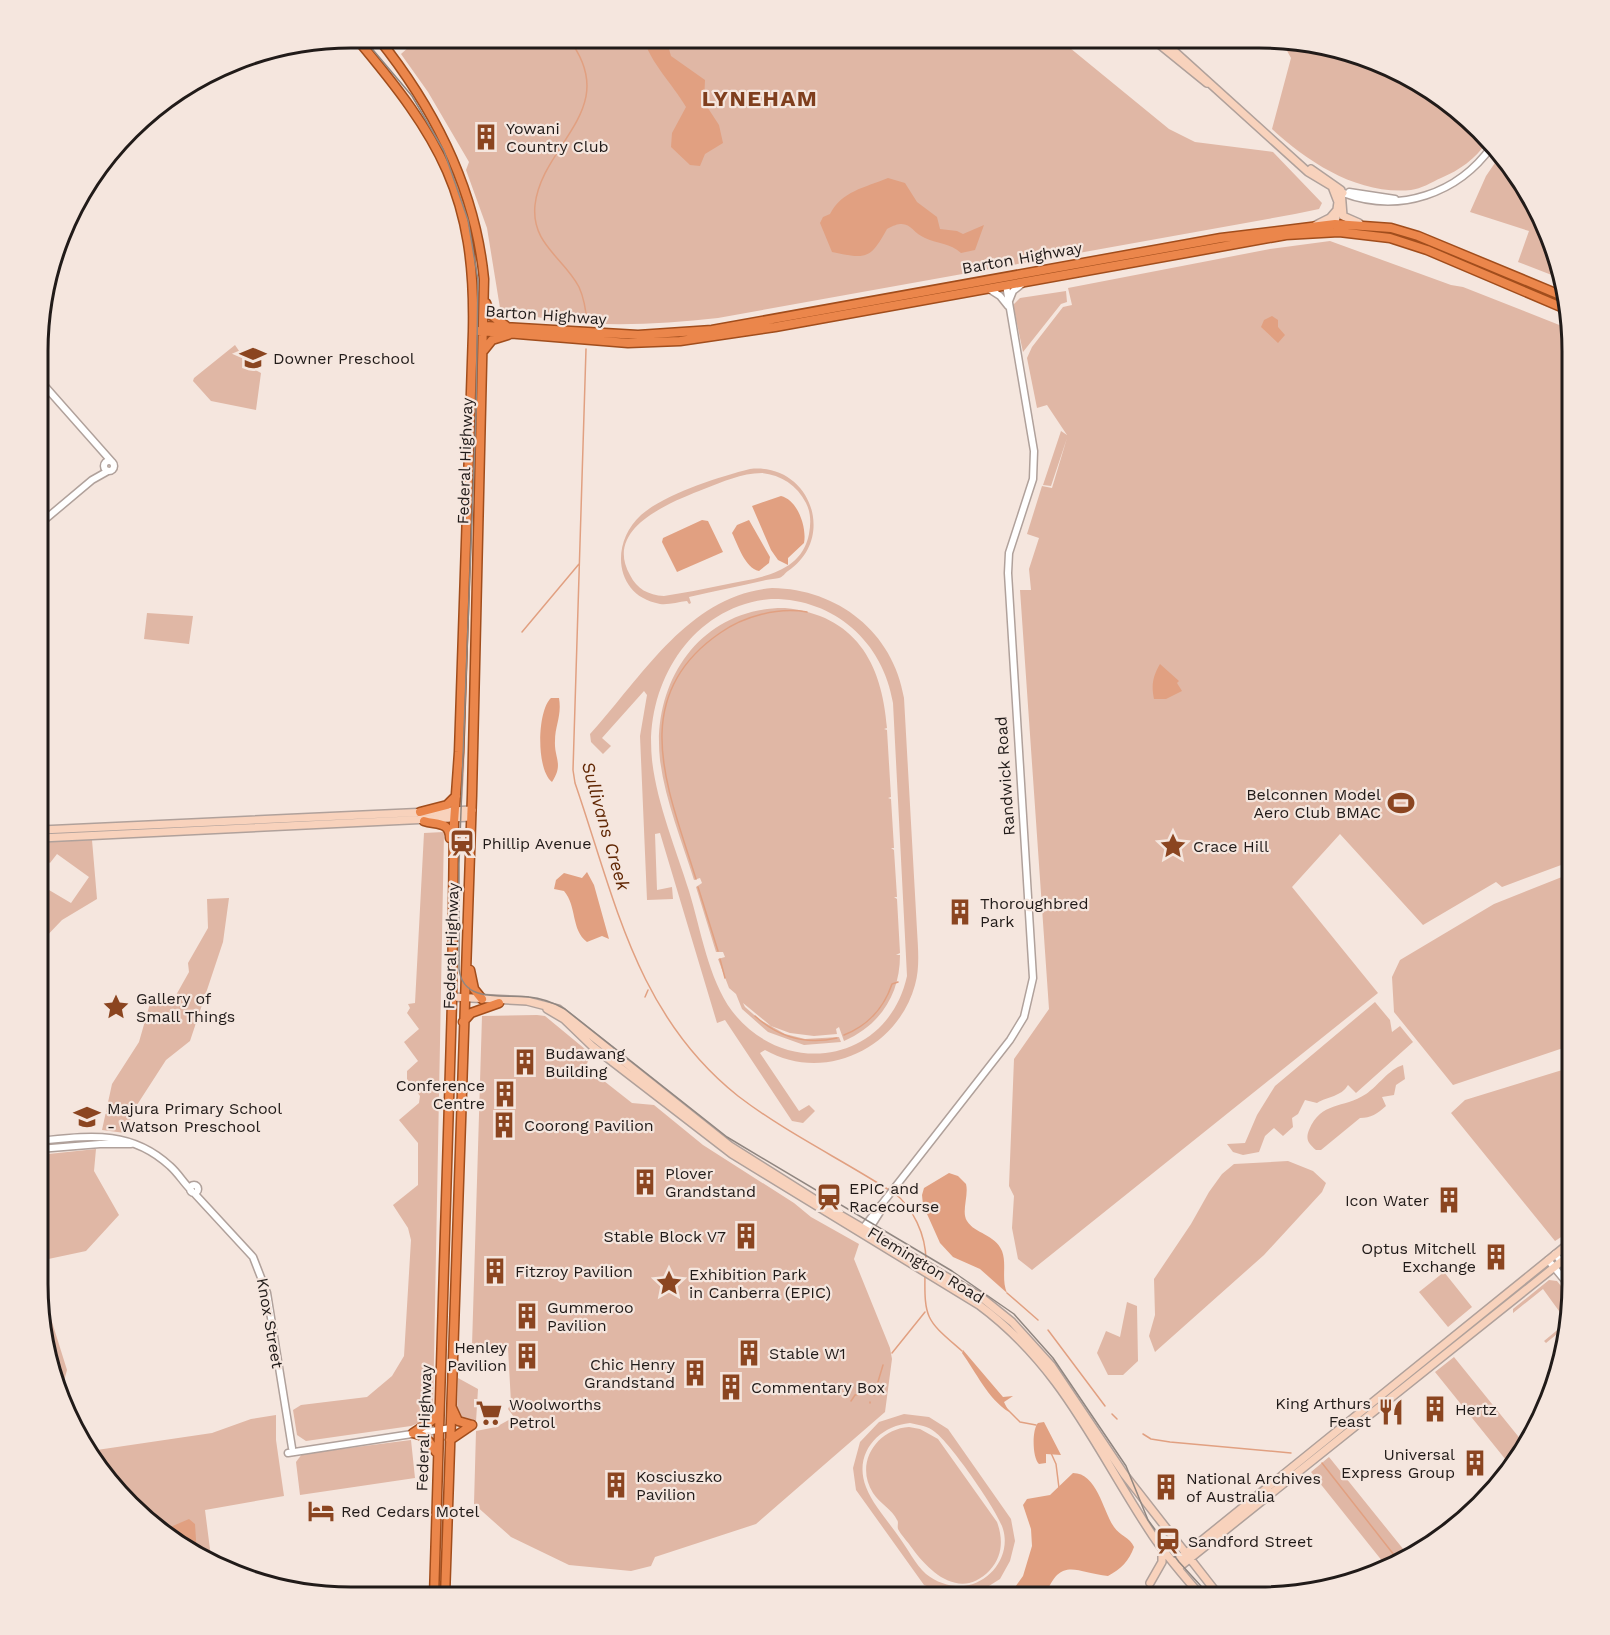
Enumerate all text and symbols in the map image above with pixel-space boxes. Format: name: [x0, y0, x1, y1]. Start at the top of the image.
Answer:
district label: LYNEHAM: [702, 86, 818, 111]
place label: Yowani Country Club: [506, 119, 609, 156]
building icon: Yowani Country Club: [471, 122, 501, 152]
street label: Barton Highway: [960, 238, 1084, 278]
street label: Barton Highway: [485, 301, 608, 329]
school or university icon: Downer Preschool: [238, 343, 268, 373]
place label: Downer Preschool: [273, 349, 415, 368]
street label: Federal Highway: [453, 397, 477, 525]
street label: Randwick Road: [991, 716, 1019, 836]
water label: Sullivans Creek: [578, 759, 635, 894]
place label: Belconnen Model Aero Club BMAC: [1246, 785, 1381, 822]
sports icon: Belconnen Model Aero Club BMAC: [1386, 788, 1416, 818]
station icon: Phillip Avenue: [447, 828, 477, 858]
place icon: Crace Hill: [1158, 831, 1188, 861]
place label: Phillip Avenue: [482, 834, 591, 853]
place label: Crace Hill: [1193, 837, 1269, 856]
street label: Federal Highway: [439, 882, 463, 1010]
place label: Thoroughbred Park: [980, 894, 1089, 931]
building icon: Thoroughbred Park: [945, 897, 975, 927]
place label: Gallery of Small Things: [136, 989, 235, 1026]
place icon: Gallery of Small Things: [101, 992, 131, 1022]
place label: Budawang Building: [545, 1044, 625, 1081]
building icon: Budawang Building: [510, 1047, 540, 1077]
place label: Conference Centre: [396, 1076, 485, 1113]
building icon: Conference Centre: [490, 1079, 520, 1109]
place label: Majura Primary School - Watson Preschool: [107, 1099, 282, 1136]
school or university icon: Majura Primary School - Watson Preschool: [72, 1102, 102, 1132]
building icon: Coorong Pavilion: [489, 1110, 519, 1140]
place label: Coorong Pavilion: [524, 1116, 654, 1135]
place label: Plover Grandstand: [665, 1164, 756, 1201]
building icon: Plover Grandstand: [630, 1167, 660, 1197]
place label: EPIC and Racecourse: [849, 1179, 939, 1216]
station icon: EPIC and Racecourse: [814, 1182, 844, 1212]
building icon: Icon Water: [1434, 1185, 1464, 1215]
place label: Icon Water: [1345, 1191, 1429, 1210]
building icon: Stable Block V7: [731, 1221, 761, 1251]
street label: Flemington Road: [864, 1223, 988, 1307]
place label: Stable Block V7: [603, 1227, 726, 1246]
place label: Optus Mitchell Exchange: [1361, 1239, 1476, 1276]
building icon: Optus Mitchell Exchange: [1481, 1242, 1511, 1272]
building icon: Fitzroy Pavilion: [480, 1256, 510, 1286]
place label: Fitzroy Pavilion: [515, 1262, 633, 1281]
place label: Exhibition Park in Canberra (EPIC): [689, 1265, 831, 1302]
place icon: Exhibition Park in Canberra (EPIC): [654, 1268, 684, 1298]
street label: Knox Street: [253, 1276, 287, 1370]
place label: Gummeroo Pavilion: [547, 1298, 634, 1335]
building icon: Gummeroo Pavilion: [512, 1301, 542, 1331]
place label: Henley Pavilion: [447, 1338, 508, 1375]
building icon: Stable W1: [734, 1338, 764, 1368]
building icon: Henley Pavilion: [512, 1341, 542, 1371]
place label: Stable W1: [769, 1344, 846, 1363]
place label: Chic Henry Grandstand: [584, 1355, 676, 1392]
building icon: Chic Henry Grandstand: [680, 1358, 710, 1388]
street label: Federal Highway: [412, 1364, 436, 1492]
building icon: Commentary Box: [716, 1372, 746, 1402]
place label: Commentary Box: [751, 1378, 885, 1397]
place label: King Arthurs Feast: [1275, 1394, 1371, 1431]
building icon: Hertz: [1420, 1394, 1450, 1424]
place label: Woolworths Petrol: [509, 1395, 601, 1432]
restaurant icon: King Arthurs Feast: [1376, 1397, 1406, 1427]
supermarket icon: Woolworths Petrol: [474, 1398, 504, 1428]
place label: Hertz: [1455, 1400, 1497, 1419]
place label: Universal Express Group: [1341, 1445, 1455, 1482]
building icon: Universal Express Group: [1460, 1448, 1490, 1478]
place label: Kosciuszko Pavilion: [636, 1467, 722, 1504]
place label: National Archives of Australia: [1186, 1469, 1321, 1506]
building icon: Kosciuszko Pavilion: [601, 1470, 631, 1500]
building icon: National Archives of Australia: [1151, 1472, 1181, 1502]
hotel icon: Red Cedars Motel: [306, 1496, 336, 1526]
place label: Red Cedars Motel: [341, 1502, 479, 1521]
station icon: Sandford Street: [1153, 1526, 1183, 1556]
place label: Sandford Street: [1188, 1532, 1313, 1551]

